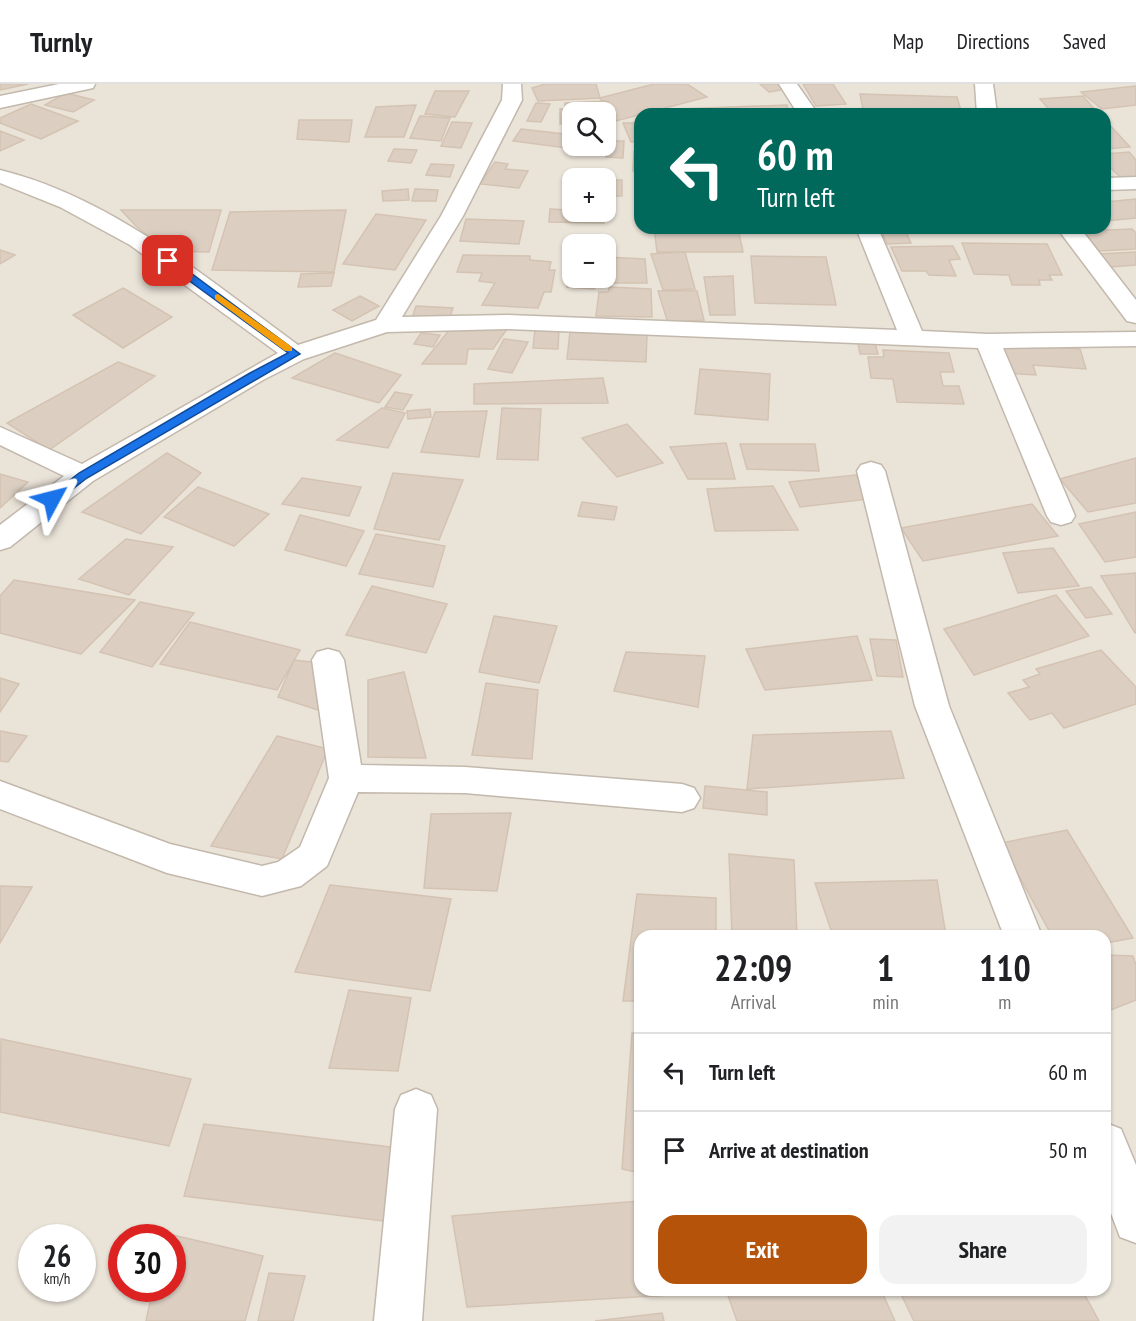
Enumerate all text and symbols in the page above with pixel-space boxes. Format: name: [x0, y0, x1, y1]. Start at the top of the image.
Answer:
text: Turnly: [30, 23, 92, 60]
text: Map: [893, 28, 924, 55]
text: Directions: [957, 28, 1030, 55]
text: Saved: [1063, 28, 1106, 55]
map controls: [562, 102, 616, 288]
button: search: [562, 102, 616, 156]
text: 60 m: [757, 127, 834, 182]
icon: left: [658, 132, 736, 210]
button: +: [562, 168, 616, 222]
text: Turn left: [757, 180, 835, 214]
button: −: [562, 234, 616, 288]
pin: [142, 235, 193, 286]
icon: arrive: [151, 244, 184, 277]
position arrow: [20, 467, 84, 531]
text: 22:09: [714, 944, 792, 991]
text: 1: [877, 944, 894, 991]
text: 110: [979, 944, 1031, 991]
text: Arrival: [731, 989, 776, 1015]
text: min: [873, 989, 899, 1015]
text: m: [998, 989, 1011, 1015]
icon: left: [658, 1056, 691, 1089]
text: Turn left: [709, 1058, 775, 1086]
text: 60 m: [1048, 1058, 1087, 1086]
icon: arrive: [658, 1134, 691, 1167]
text: Arrive at destination: [709, 1136, 869, 1164]
text: 50 m: [1048, 1136, 1087, 1164]
button: Exit: [658, 1215, 867, 1284]
button: Share: [879, 1215, 1087, 1284]
speed limit sign: 30: [108, 1224, 186, 1302]
text: 26: [43, 1236, 71, 1275]
text: km/h: [44, 1269, 70, 1288]

